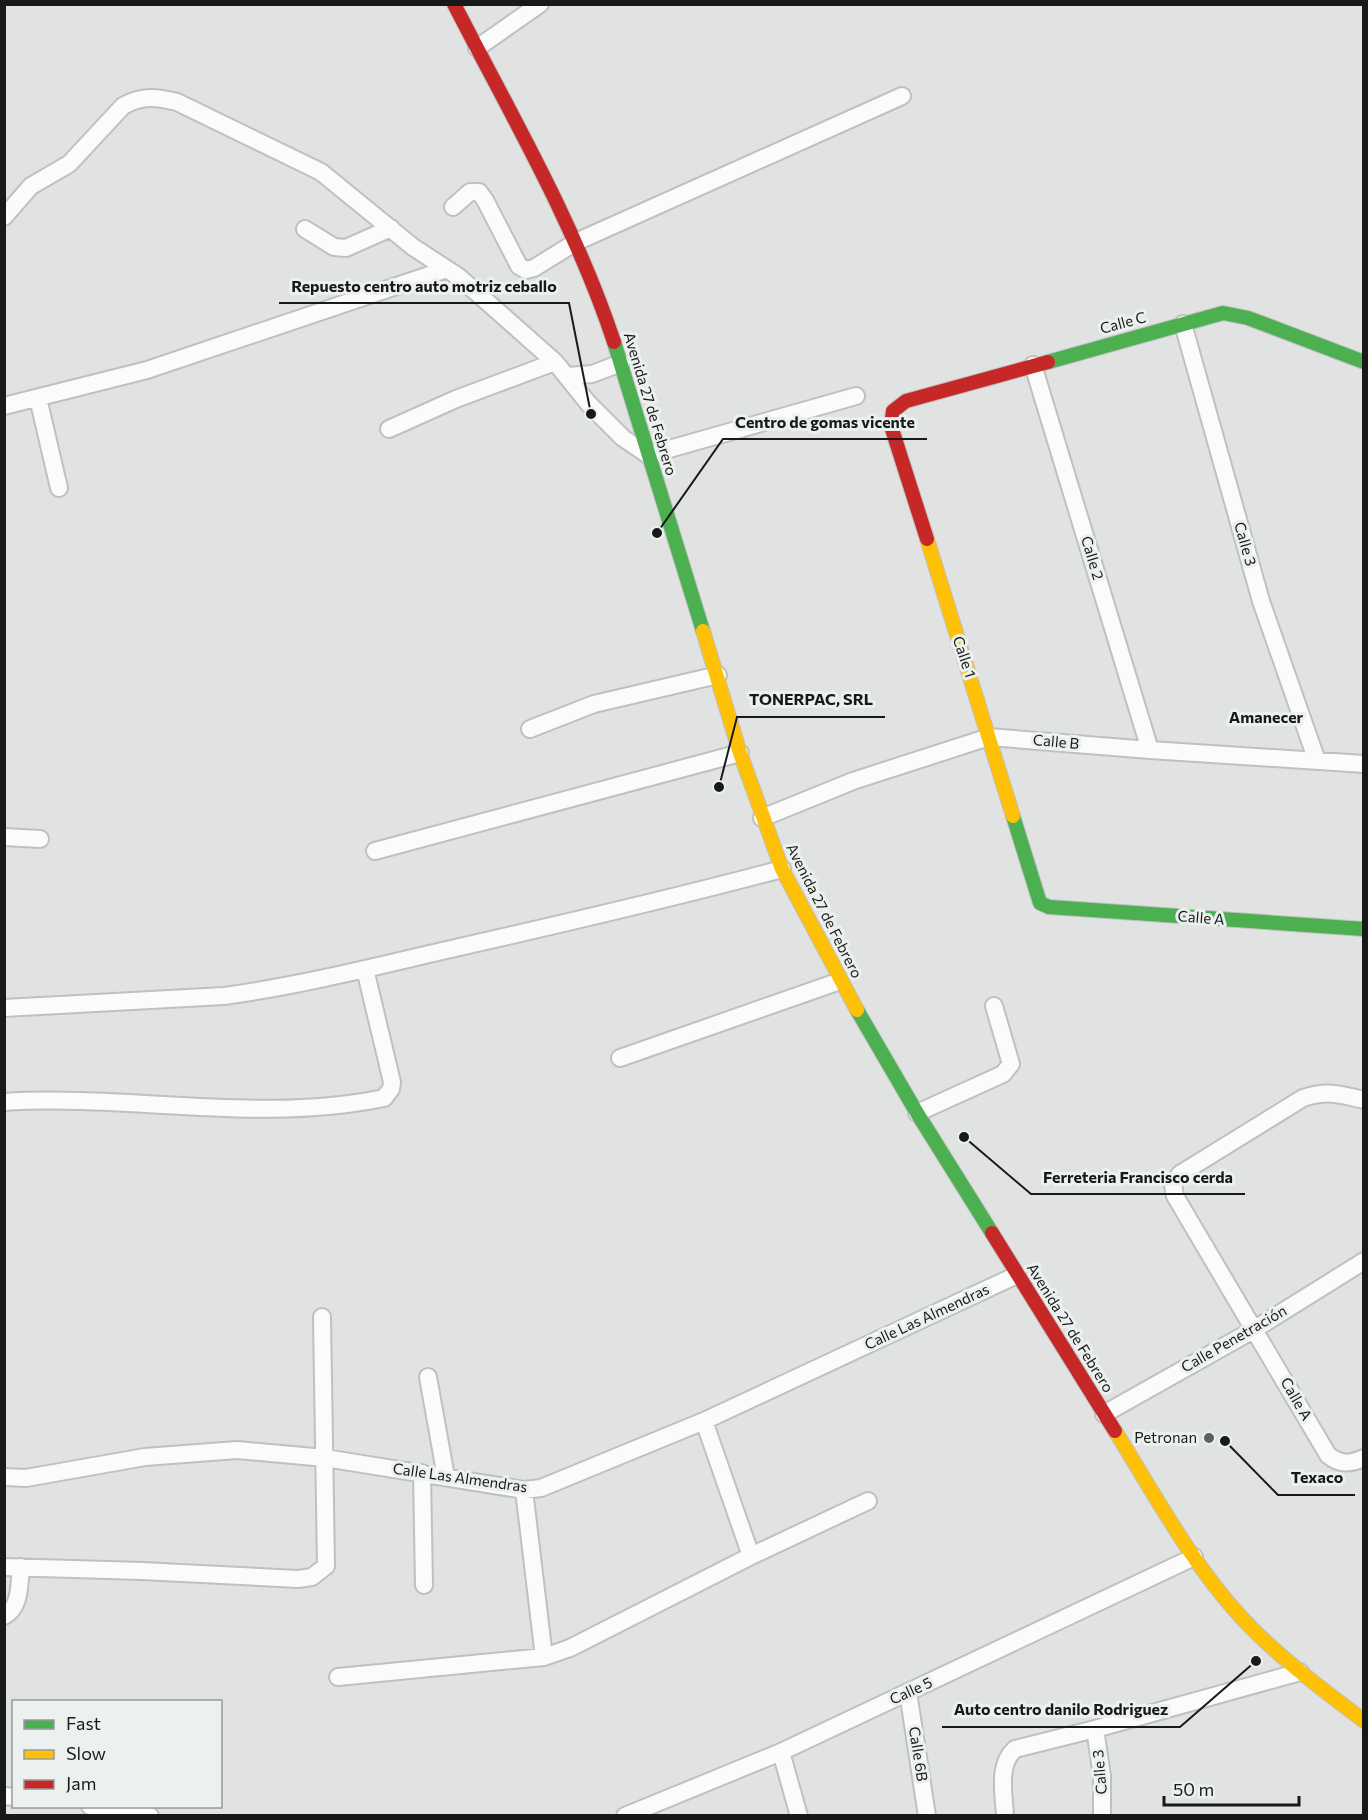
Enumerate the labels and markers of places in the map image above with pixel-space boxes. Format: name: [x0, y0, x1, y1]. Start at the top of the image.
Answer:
callout: Repuesto centro auto motriz ceballo: [279, 269, 569, 303]
callout: Centro de gomas vicente: [723, 405, 927, 439]
callout: TONERPAC, SRL: [737, 683, 885, 717]
callout: Ferreteria Francisco cerda: [1031, 1160, 1245, 1194]
place label: Petronan: [1134, 1428, 1197, 1446]
marker: Petronan: [1202, 1431, 1216, 1445]
callout: Texaco: [1278, 1461, 1355, 1495]
callout: Auto centro danilo Rodriguez: [942, 1693, 1180, 1727]

